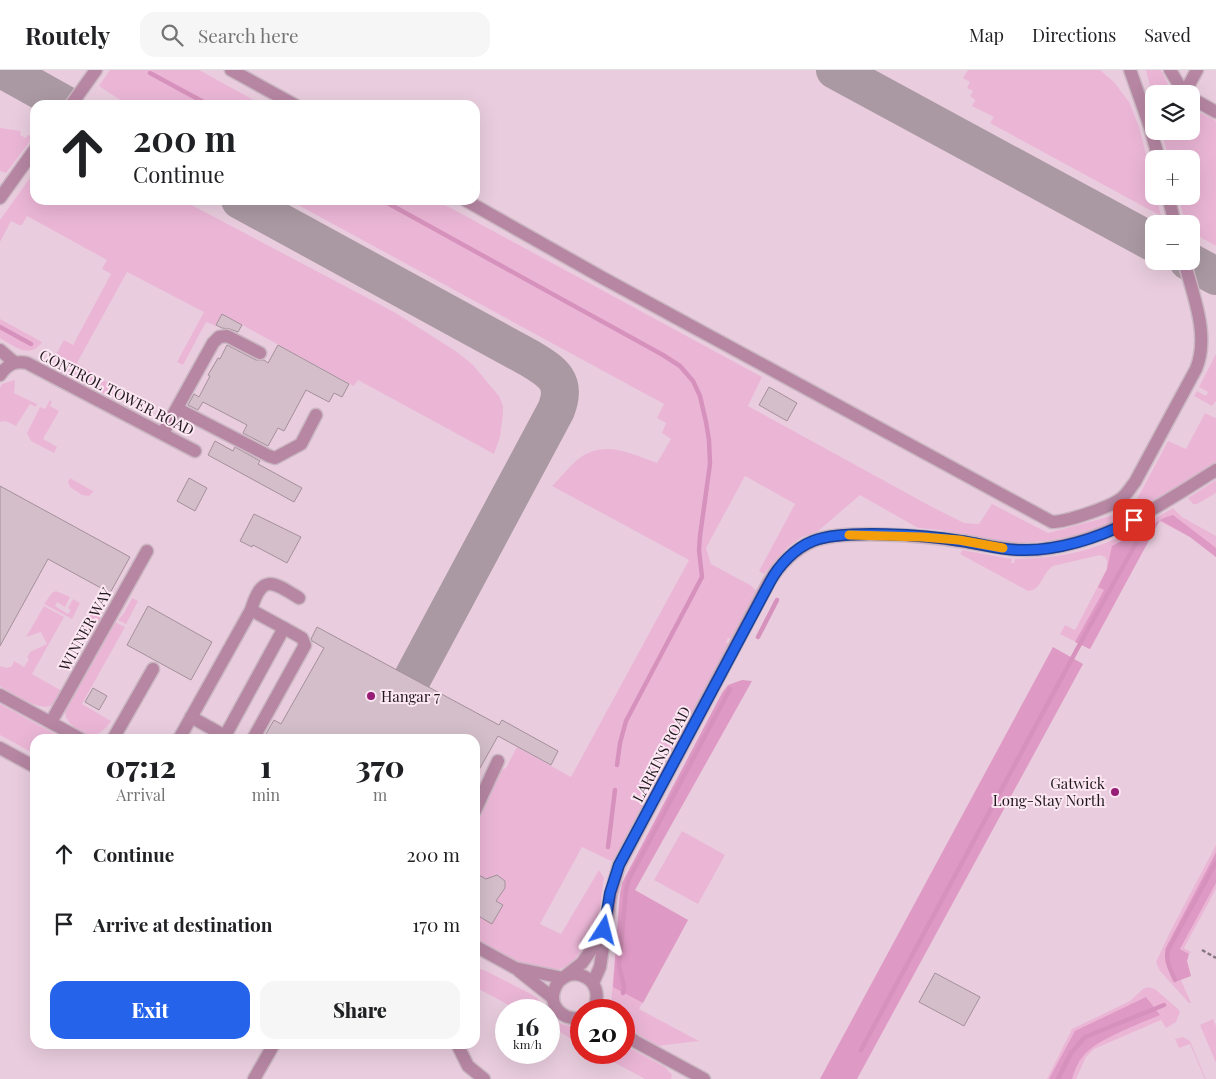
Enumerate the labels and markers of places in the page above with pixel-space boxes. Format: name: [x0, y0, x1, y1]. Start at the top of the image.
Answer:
pin: [1113, 499, 1155, 541]
place label: Hangar 7: [381, 686, 440, 706]
marker: Hangar 7: [365, 690, 377, 702]
place label: Gatwick Long-Stay North: [993, 773, 1106, 810]
marker: Gatwick Long-Stay North: [1109, 786, 1121, 798]

